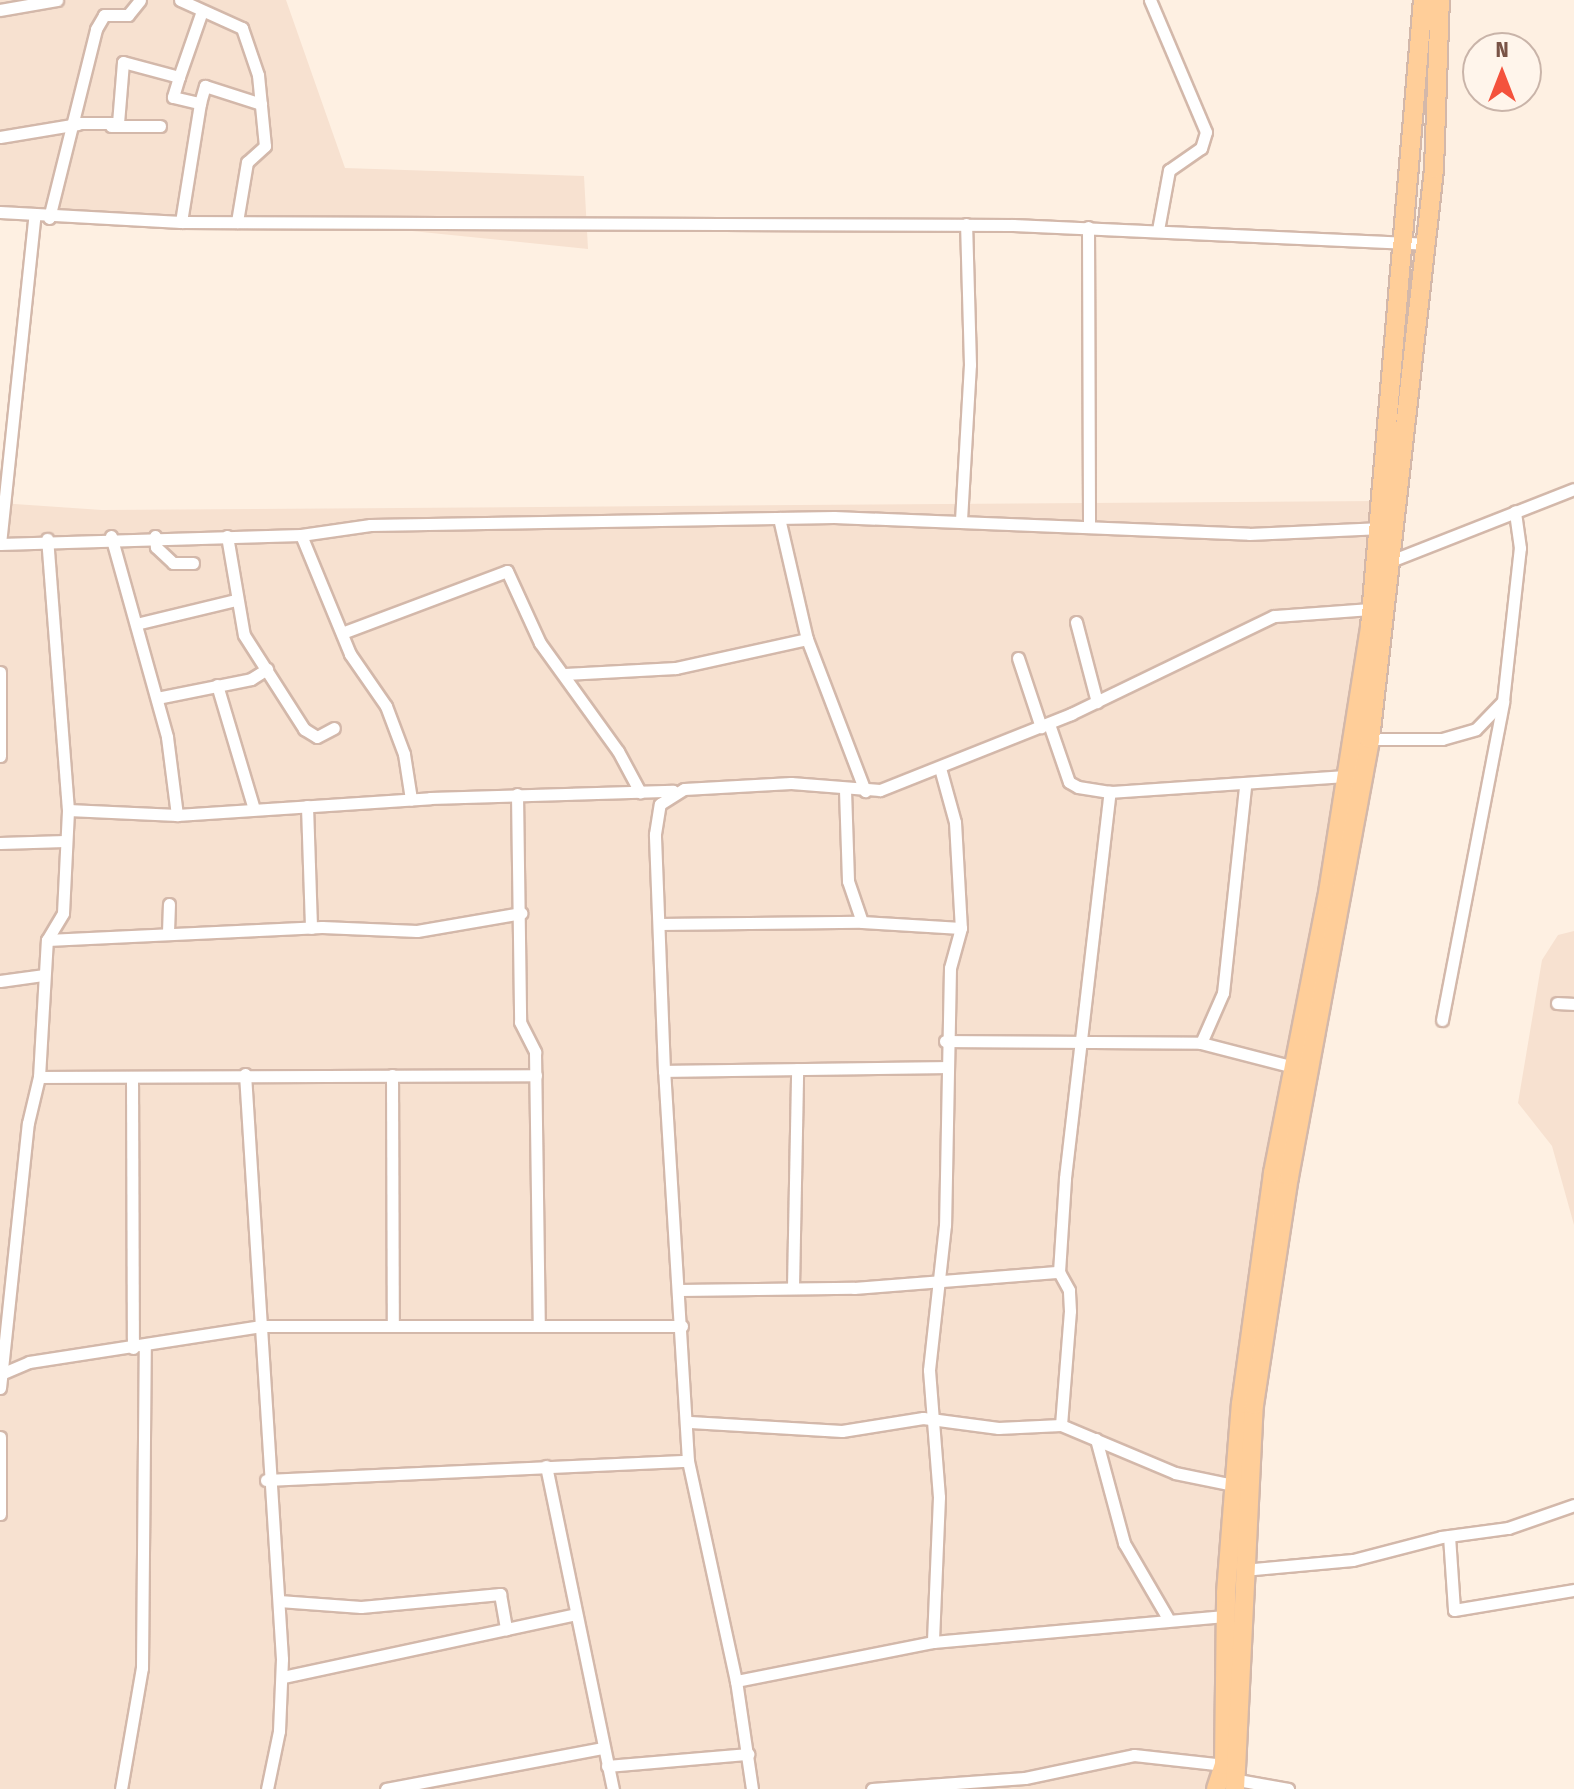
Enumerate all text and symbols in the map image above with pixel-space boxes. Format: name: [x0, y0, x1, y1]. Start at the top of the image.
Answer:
north arrow: [1462, 32, 1542, 112]
text: N: [1495, 36, 1509, 63]

